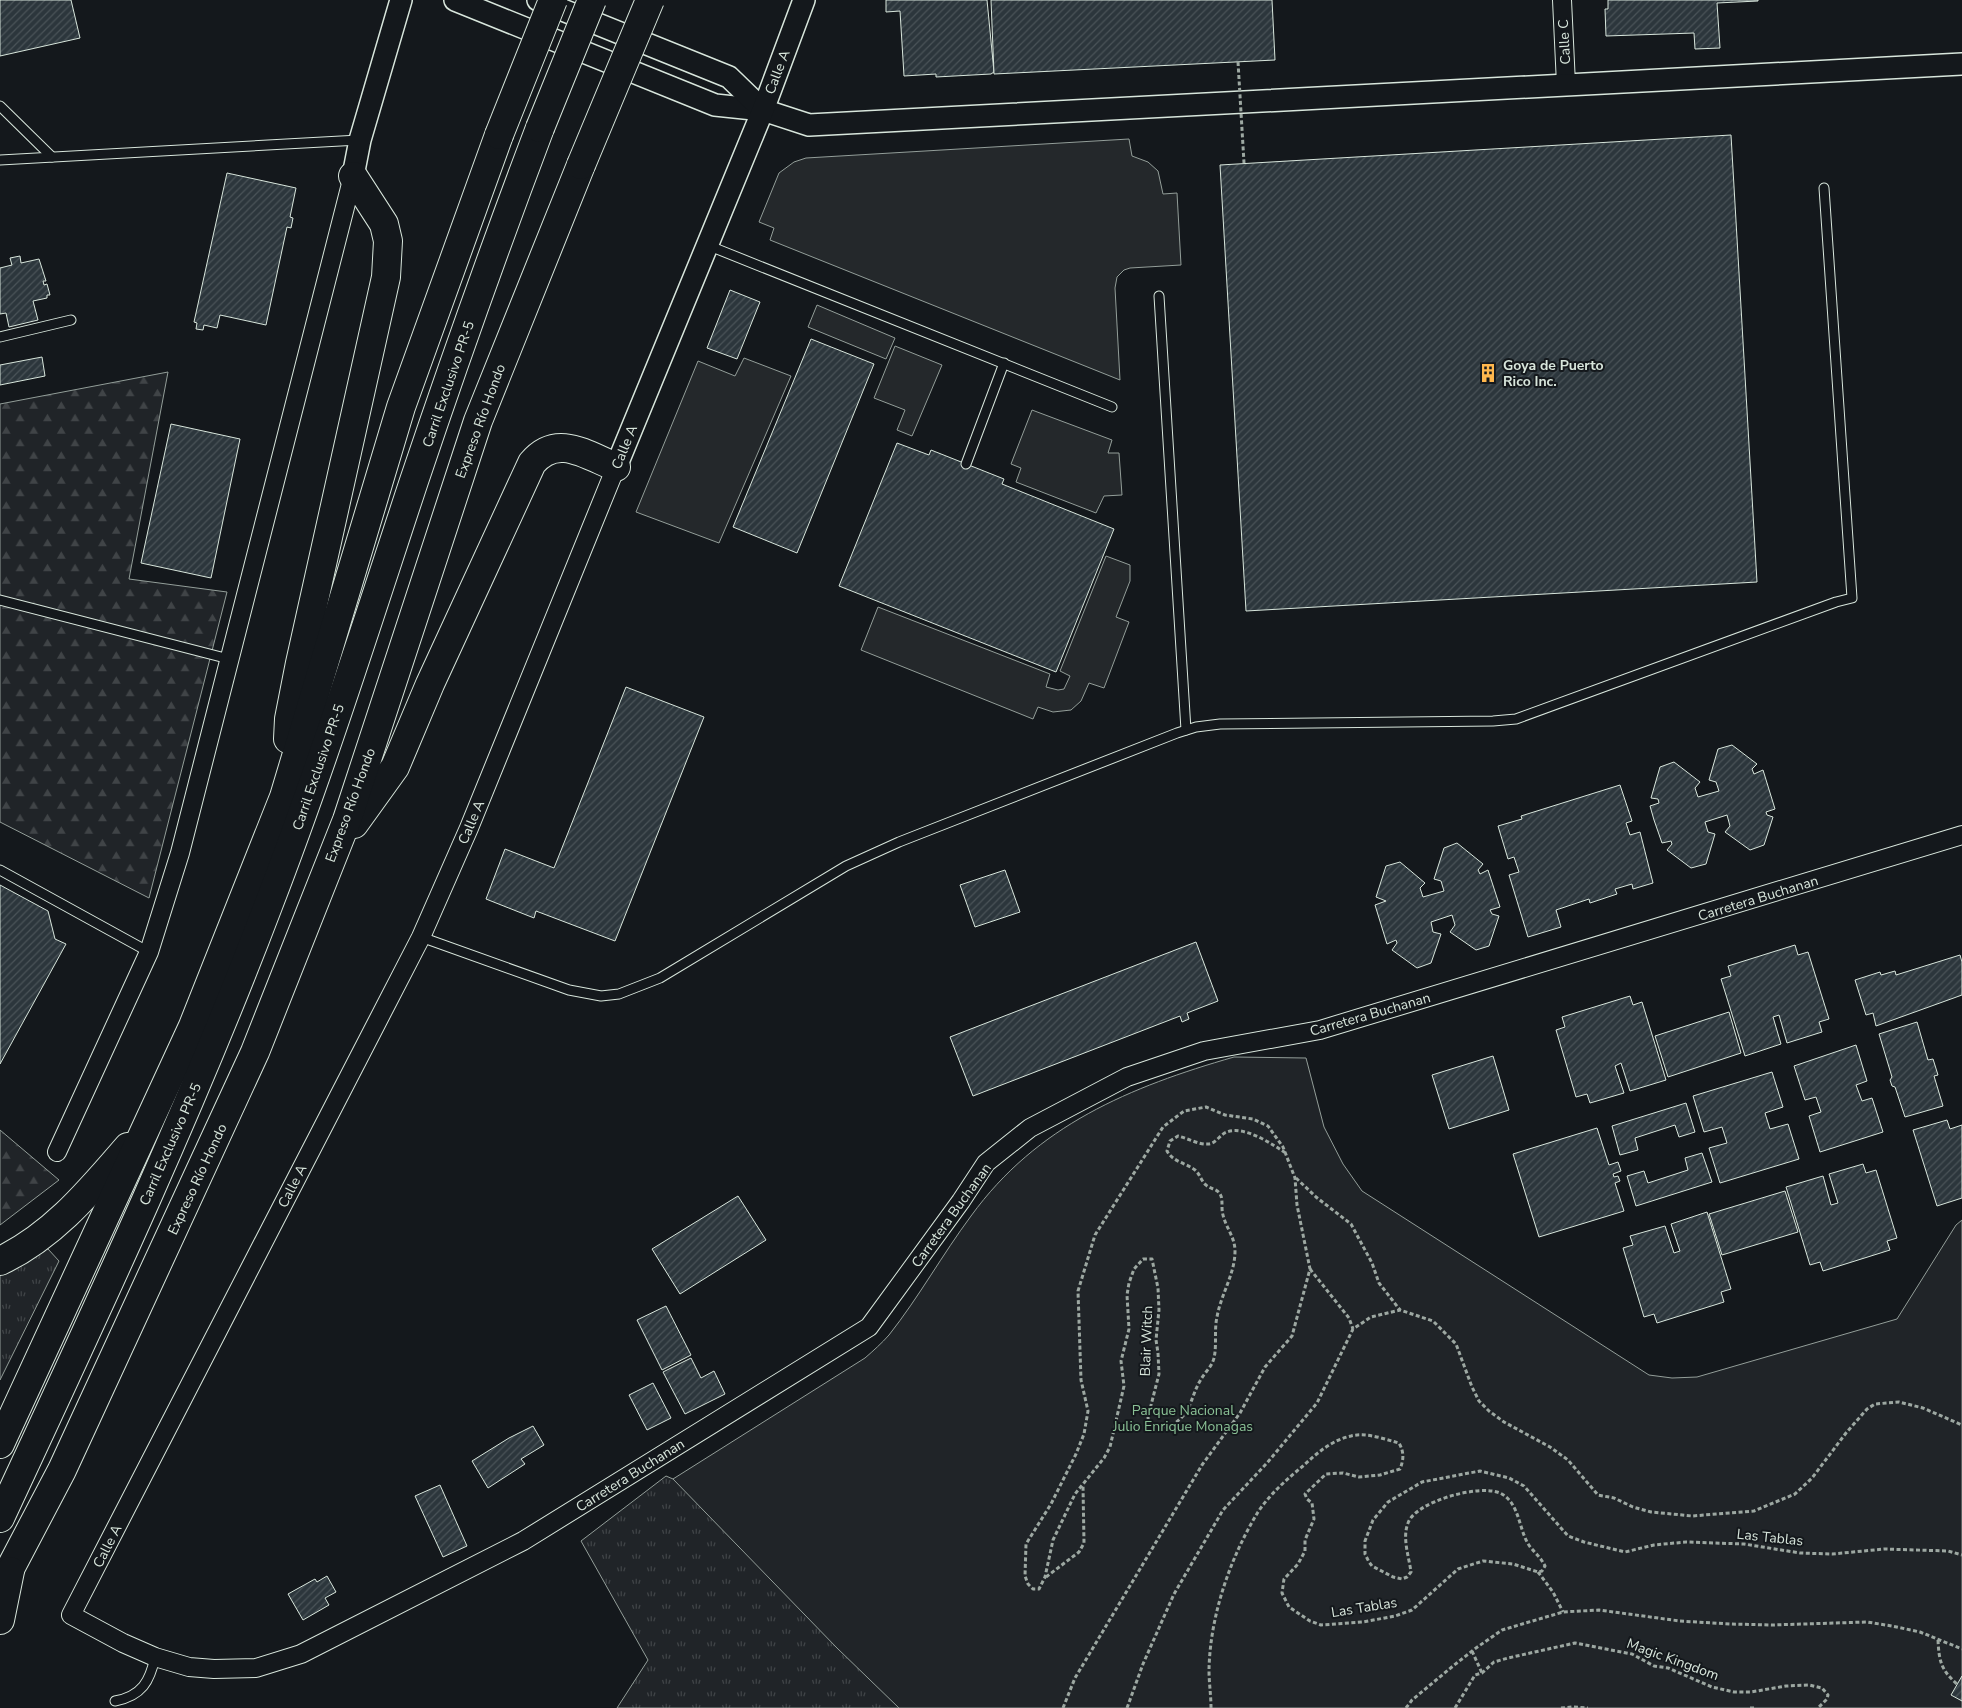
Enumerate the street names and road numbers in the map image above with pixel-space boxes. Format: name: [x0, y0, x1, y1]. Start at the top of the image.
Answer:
street label: Calle C: [1554, 19, 1575, 65]
street label: Calle A: [760, 47, 795, 97]
street label: Carril Exclusivo PR-5: [418, 319, 479, 450]
street label: Expreso Río Hondo: [451, 361, 510, 481]
street label: Calle A: [607, 422, 642, 472]
street label: Carril Exclusivo PR-5: [288, 702, 349, 833]
street label: Expreso Río Hondo: [321, 745, 380, 865]
street label: Calle A: [454, 797, 489, 847]
street label: Carretera Buchanan: [1696, 871, 1821, 926]
street label: Carretera Buchanan: [1308, 988, 1433, 1041]
street label: Carril Exclusivo PR-5: [135, 1080, 206, 1208]
street label: Expreso Río Hondo: [163, 1120, 232, 1238]
street label: Carretera Buchanan: [907, 1159, 996, 1271]
street label: Calle A: [274, 1161, 311, 1211]
street label: Blair Witch: [1136, 1305, 1157, 1377]
street label: Carretera Buchanan: [572, 1434, 688, 1517]
street label: Calle A: [89, 1521, 126, 1571]
street label: Las Tablas: [1736, 1525, 1804, 1550]
street label: Las Tablas: [1330, 1593, 1399, 1622]
street label: Magic Kingdom: [1624, 1634, 1722, 1685]

